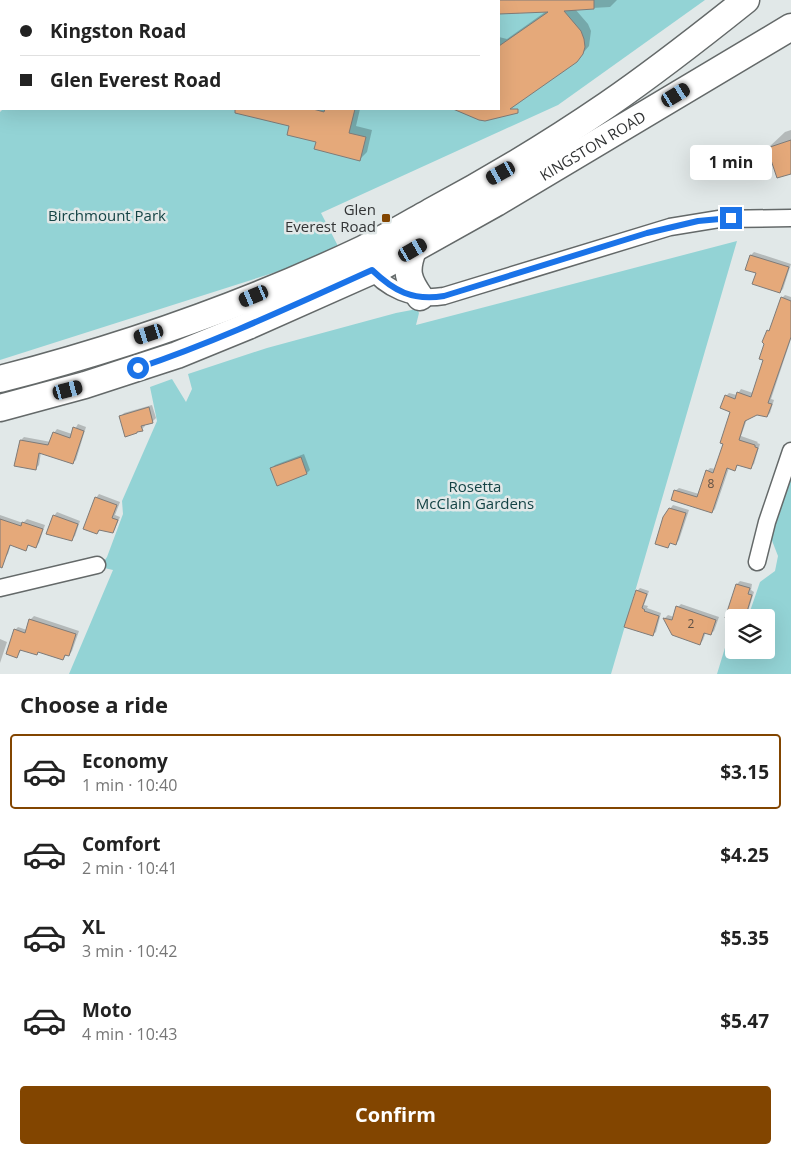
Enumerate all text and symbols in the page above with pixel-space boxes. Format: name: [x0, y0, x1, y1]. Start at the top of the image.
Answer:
text: Kingston Road: [50, 18, 186, 44]
text: Glen Everest Road: [50, 67, 221, 93]
car: [659, 81, 692, 109]
street label: KINGSTON ROAD: [536, 106, 649, 185]
callout: 1 min: [690, 146, 772, 180]
text: 1 min: [709, 151, 753, 173]
car: [484, 159, 517, 187]
place label: Glen Everest Road: [285, 199, 376, 236]
park label: Birchmount Park: [48, 205, 166, 225]
route end: [720, 207, 742, 229]
marker: Glen Everest Road: [380, 212, 392, 224]
car: [396, 236, 429, 264]
car: [237, 283, 270, 309]
car: [132, 322, 165, 346]
route start: [127, 357, 149, 379]
car: [51, 379, 84, 401]
house number: 8: [708, 475, 715, 492]
park label: Rosetta McClain Gardens: [416, 476, 534, 513]
map controls: [725, 609, 775, 659]
button: layers: [725, 609, 775, 659]
house number: 2: [688, 615, 695, 632]
text: Choose a ride: [20, 689, 168, 719]
text: Economy: [82, 748, 168, 774]
icon: car: [22, 749, 67, 794]
text: $3.15: [720, 759, 769, 785]
text: 1 min · 10:40: [82, 774, 177, 796]
text: Comfort: [82, 831, 161, 857]
icon: car: [22, 832, 67, 877]
text: $4.25: [720, 842, 769, 868]
text: 2 min · 10:41: [82, 857, 177, 879]
text: XL: [82, 914, 105, 940]
icon: car: [22, 915, 67, 960]
text: $5.35: [720, 925, 769, 951]
text: 3 min · 10:42: [82, 940, 177, 962]
text: Moto: [82, 997, 132, 1023]
icon: car: [22, 998, 67, 1043]
text: $5.47: [720, 1008, 769, 1034]
text: 4 min · 10:43: [82, 1023, 177, 1045]
button: Confirm: [20, 1086, 771, 1144]

